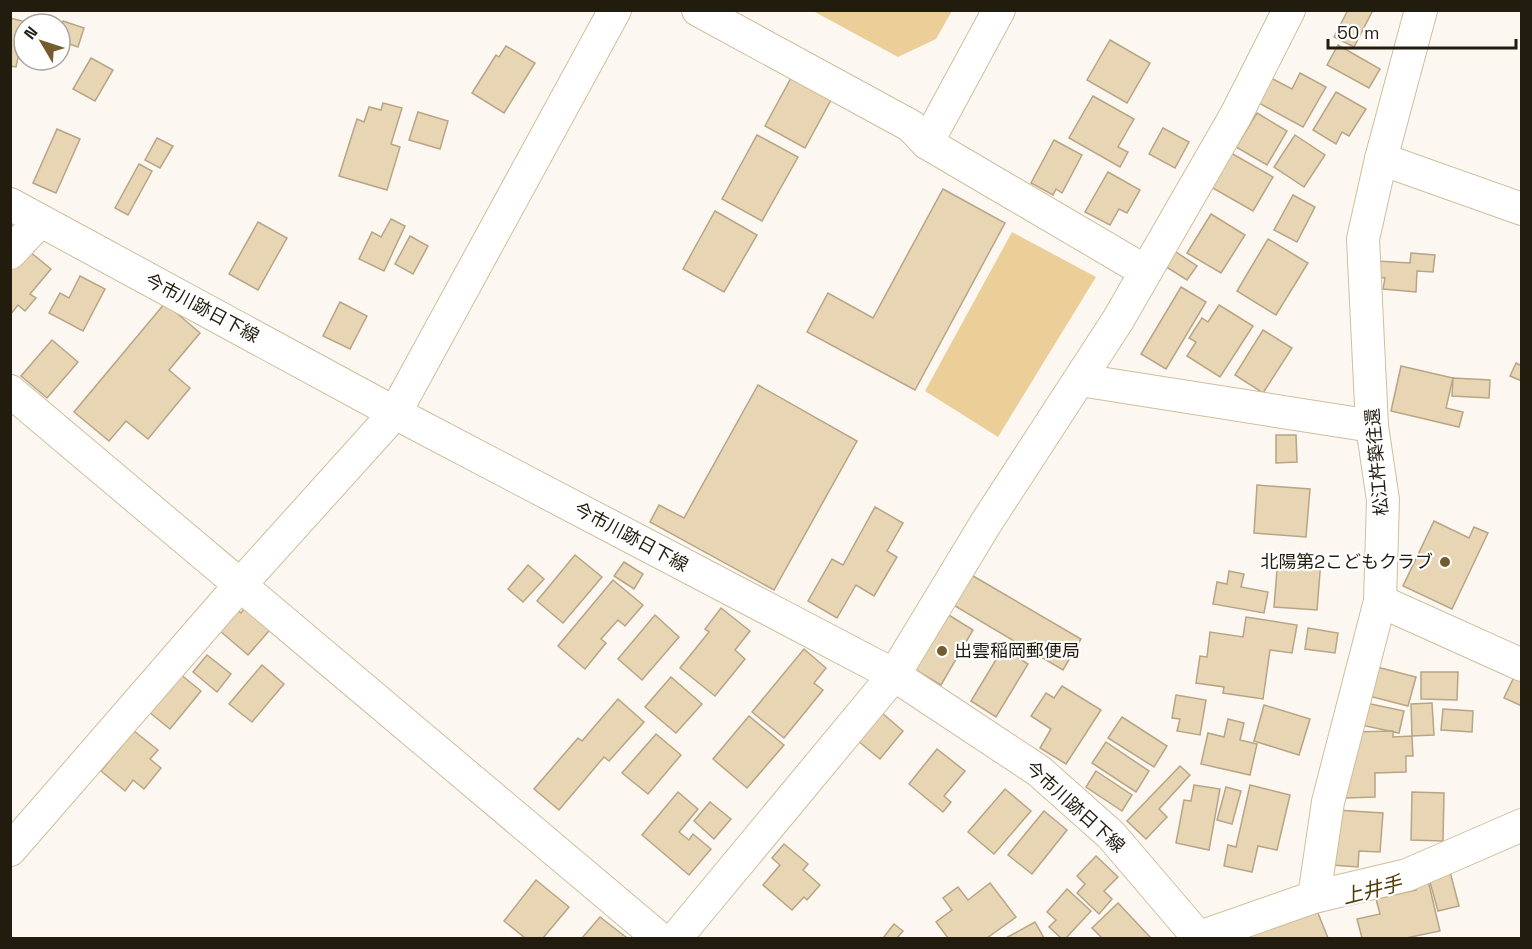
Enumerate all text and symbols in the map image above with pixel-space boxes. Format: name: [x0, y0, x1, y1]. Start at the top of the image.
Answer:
north arrow: [12, 12, 72, 72]
scale bar: [1328, 12, 1516, 50]
text: 50 m: [1337, 21, 1379, 44]
text: N: [19, 22, 42, 44]
street label: 今市川跡日下線: [141, 268, 263, 347]
street label: 松江杵築往還: [1360, 407, 1393, 517]
street label: 今市川跡日下線: [570, 497, 692, 576]
place label: 北陽第2こどもクラブ: [1260, 550, 1433, 573]
marker: 北陽第2こどもクラブ: [1438, 555, 1452, 569]
place label: 出雲稲岡郵便局: [954, 639, 1080, 662]
marker: 出雲稲岡郵便局: [935, 644, 949, 658]
street label: 今市川跡日下線: [1021, 756, 1130, 857]
water label: 上井手: [1340, 870, 1405, 910]

